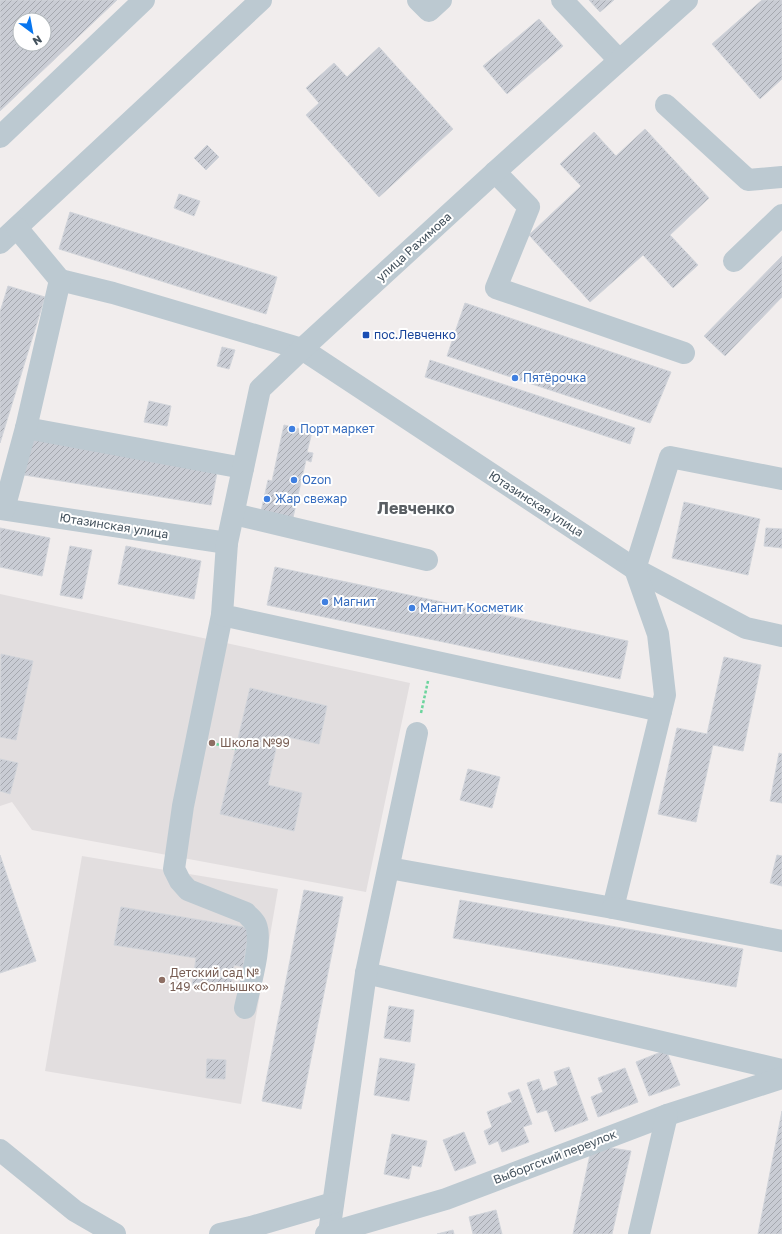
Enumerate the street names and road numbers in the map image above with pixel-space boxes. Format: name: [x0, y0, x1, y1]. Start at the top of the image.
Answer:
street label: улица Рахимова: [373, 209, 454, 284]
street label: Ютазинская улица: [486, 467, 586, 540]
street label: Ютазинская улица: [59, 510, 170, 542]
street label: Выборгский переулок: [491, 1126, 619, 1187]

